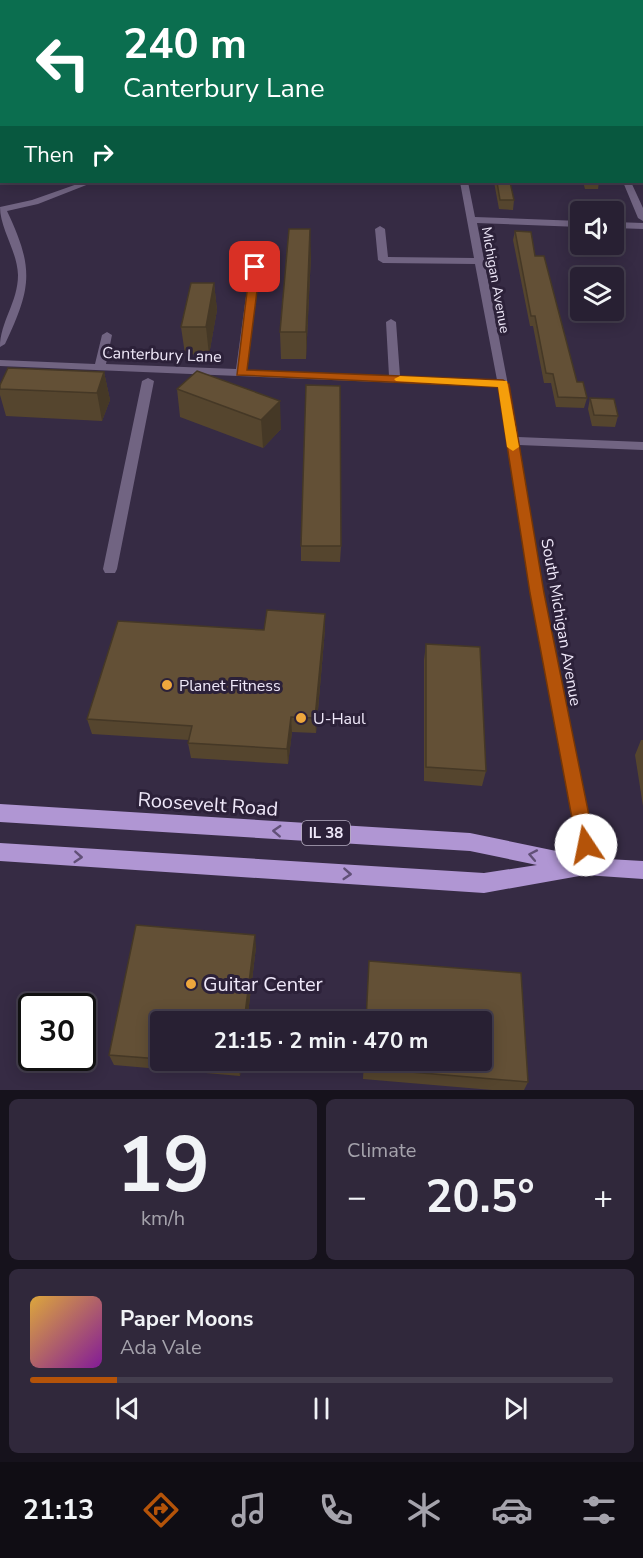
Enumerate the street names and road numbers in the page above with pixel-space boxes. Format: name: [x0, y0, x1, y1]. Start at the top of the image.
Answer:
street label: Michigan Avenue: [477, 225, 514, 335]
street label: Canterbury Lane: [102, 342, 222, 368]
street label: South Michigan Avenue: [535, 537, 587, 708]
street label: Roosevelt Road: [137, 786, 279, 823]
road number: IL 38: [302, 821, 350, 845]

